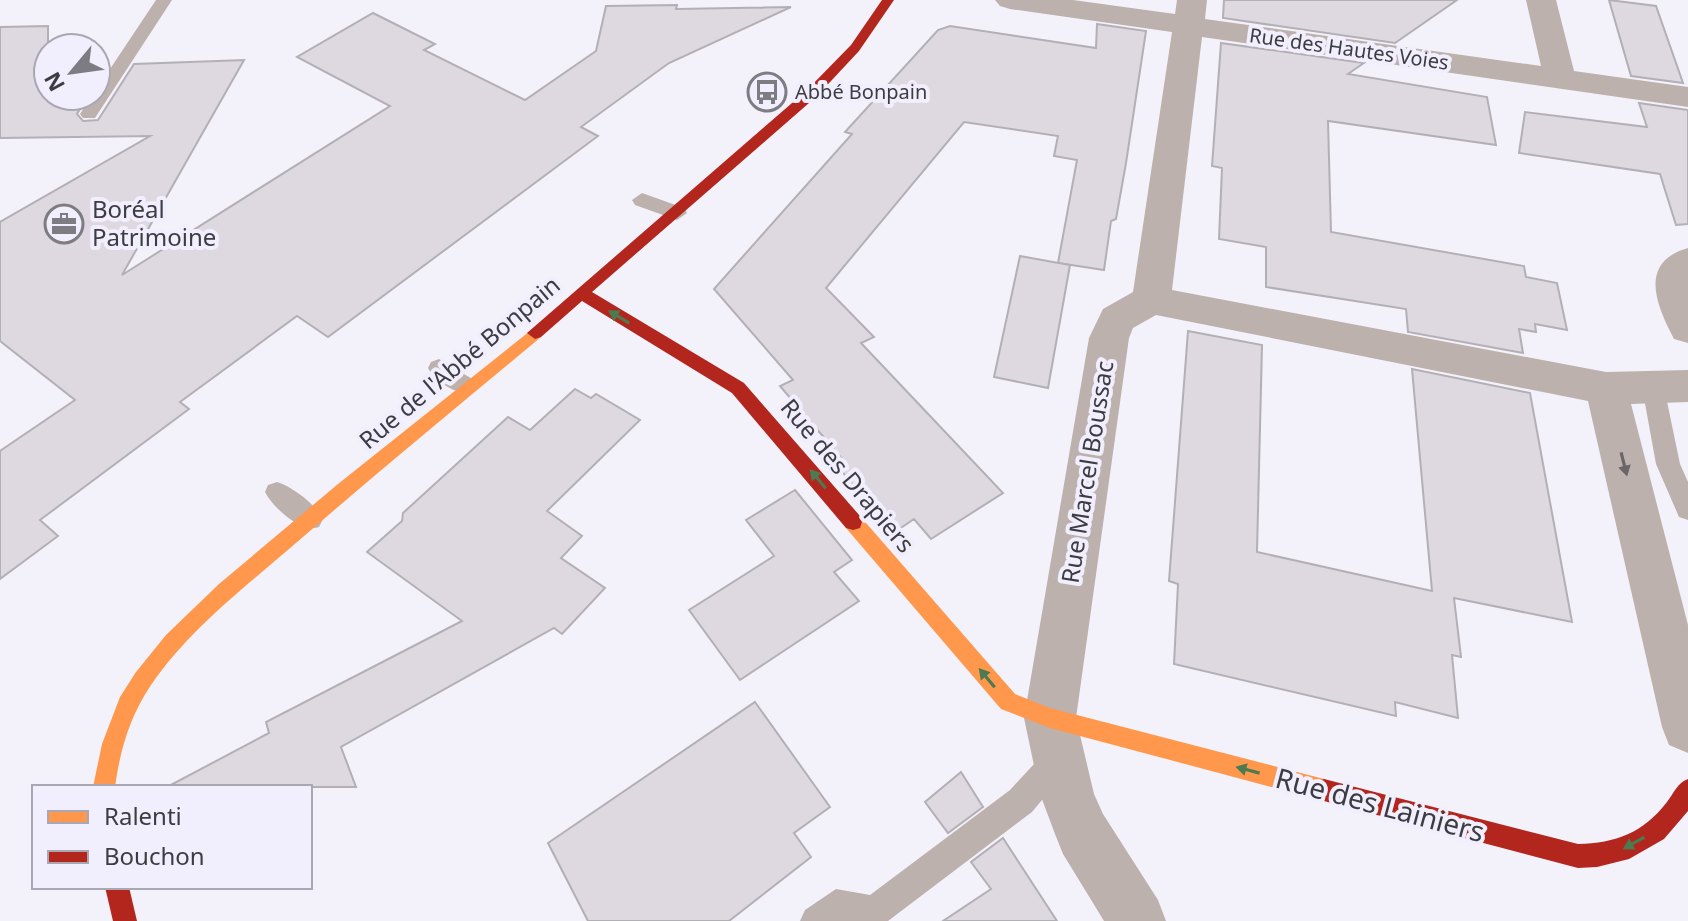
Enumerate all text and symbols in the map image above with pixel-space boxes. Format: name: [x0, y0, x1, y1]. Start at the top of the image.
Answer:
street label: Rue des Hautes Voies: [1248, 21, 1450, 76]
north arrow: [32, 32, 112, 112]
text: N: [36, 67, 71, 97]
bus stop icon: Abbé Bonpain: [746, 71, 788, 113]
place label: Abbé Bonpain: [795, 78, 927, 105]
place label: Boréal Patrimoine: [92, 192, 216, 253]
office icon: Boréal Patrimoine: [43, 203, 85, 245]
street label: Rue de l'Abbé Bonpain: [352, 268, 566, 456]
one-way arrow: [608, 310, 630, 324]
street label: Rue Marcel Boussac: [1053, 358, 1120, 585]
street label: Rue des Drapiers: [774, 391, 922, 559]
one-way arrow: [1618, 451, 1631, 476]
one-way arrow: [810, 470, 827, 490]
one-way arrow: [979, 668, 996, 688]
street label: Rue des Lainiers: [1272, 758, 1489, 850]
one-way arrow: [1235, 764, 1260, 776]
legend: [32, 785, 312, 889]
text: Ralenti: [104, 799, 182, 832]
one-way arrow: [1623, 836, 1645, 850]
text: Bouchon: [104, 839, 205, 872]

